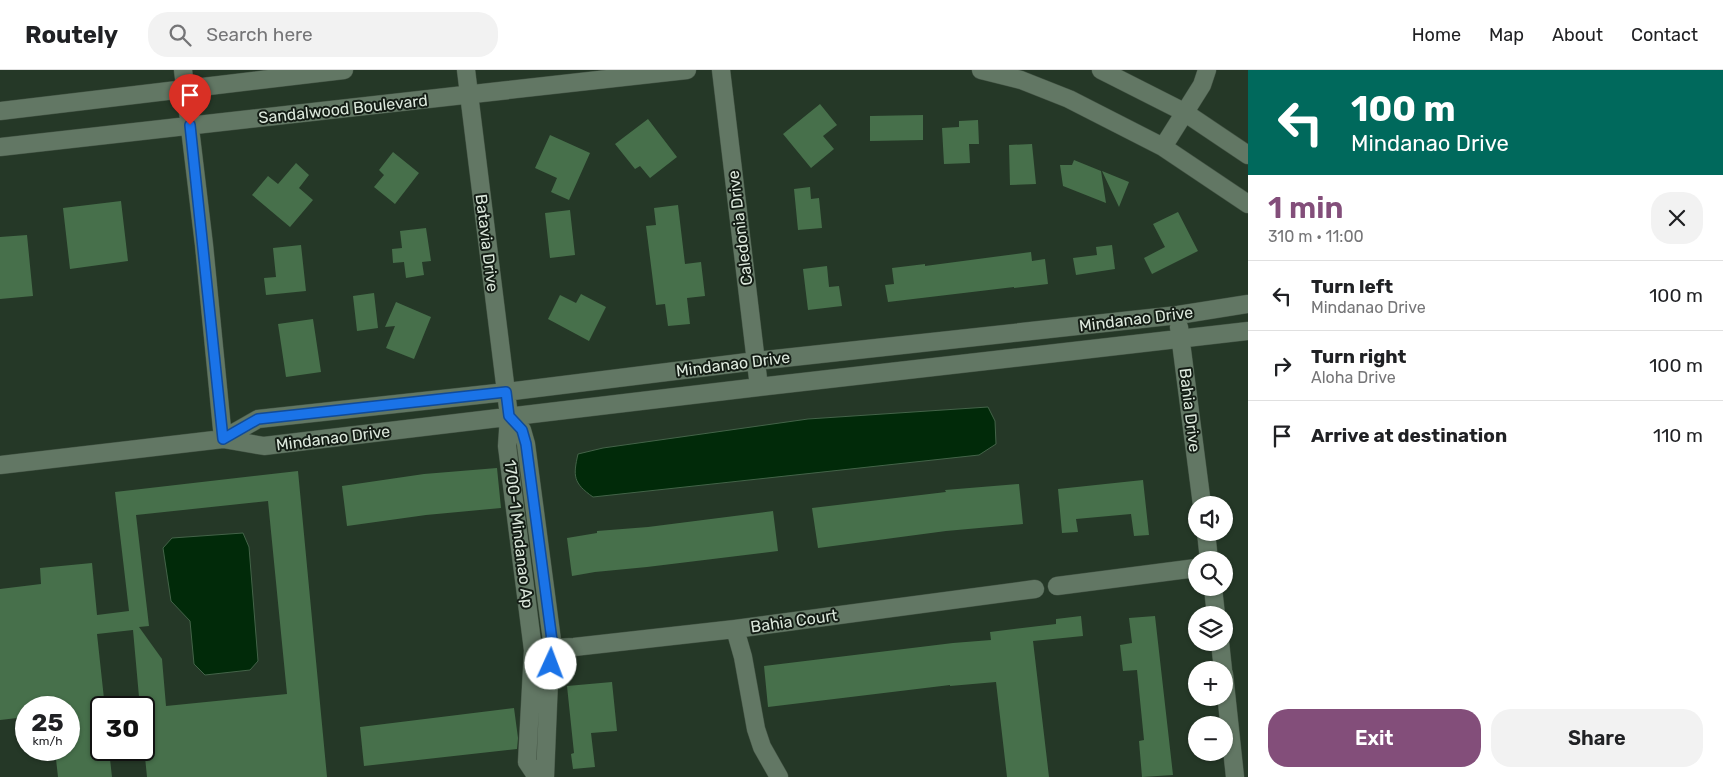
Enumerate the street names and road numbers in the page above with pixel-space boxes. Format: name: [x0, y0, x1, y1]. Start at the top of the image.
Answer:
street label: Sandalwood Boulevard: [257, 91, 429, 127]
street label: Caledonia Drive: [724, 169, 756, 287]
street label: Batavia Drive: [472, 193, 502, 293]
street label: Mindanao Drive: [1078, 303, 1194, 335]
street label: Mindanao Drive: [675, 348, 791, 380]
street label: Bahia Drive: [1175, 367, 1205, 453]
street label: Mindanao Drive: [275, 422, 391, 454]
street label: 1700-1 Mindanao Ap: [500, 459, 538, 609]
street label: Bahia Court: [749, 605, 839, 637]

